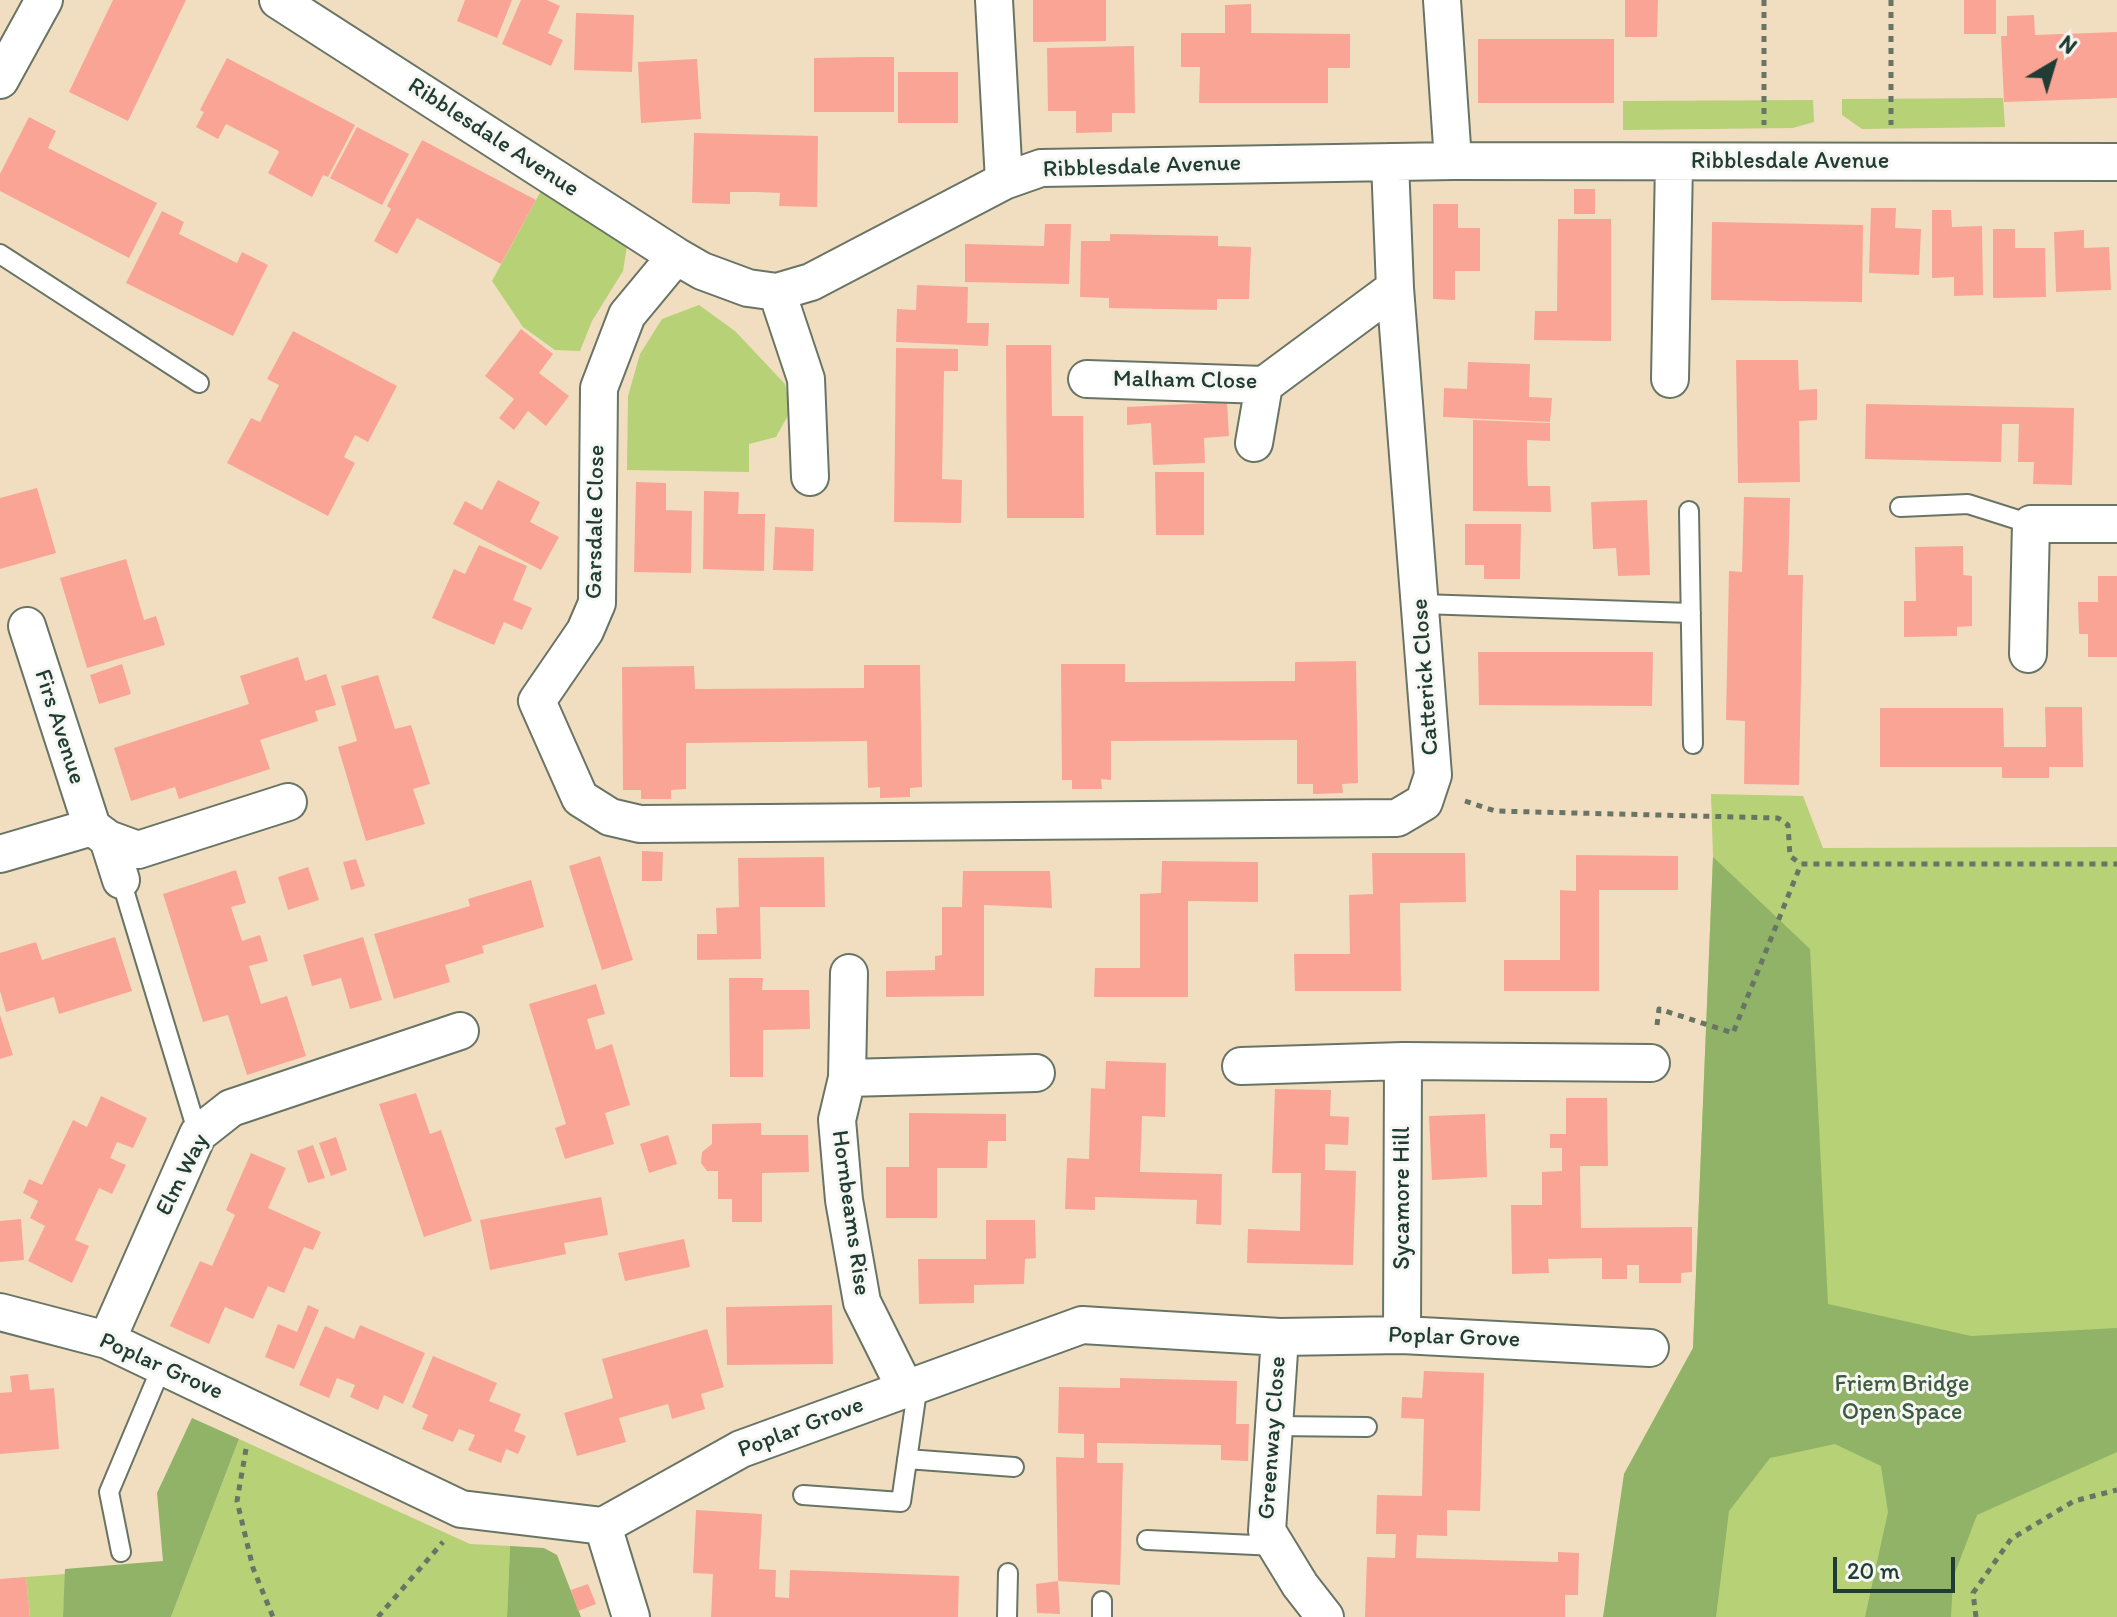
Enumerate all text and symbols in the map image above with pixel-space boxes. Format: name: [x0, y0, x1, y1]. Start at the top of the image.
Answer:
north arrow: [2013, 24, 2093, 104]
text: N: [2054, 29, 2082, 60]
street label: Ribblesdale Avenue: [402, 72, 584, 204]
street label: Ribblesdale Avenue: [1691, 148, 1889, 176]
street label: Ribblesdale Avenue: [1042, 149, 1242, 185]
street label: Malham Close: [1113, 365, 1257, 397]
street label: Garsdale Close: [580, 445, 612, 599]
street label: Catterick Close: [1406, 598, 1446, 756]
street label: Firs Avenue: [27, 666, 91, 788]
street label: Sycamore Hill: [1389, 1126, 1417, 1270]
street label: Elm Way: [150, 1129, 216, 1221]
street label: Hornbeams Rise: [824, 1129, 876, 1297]
street label: Poplar Grove: [1387, 1321, 1521, 1355]
street label: Poplar Grove: [95, 1327, 227, 1407]
street label: Greenway Close: [1253, 1355, 1293, 1521]
park label: Friern Bridge Open Space: [1835, 1371, 1969, 1427]
street label: Poplar Grove: [734, 1391, 868, 1465]
scale bar: [1837, 1541, 1959, 1591]
text: 20 m: [1847, 1556, 1900, 1585]

